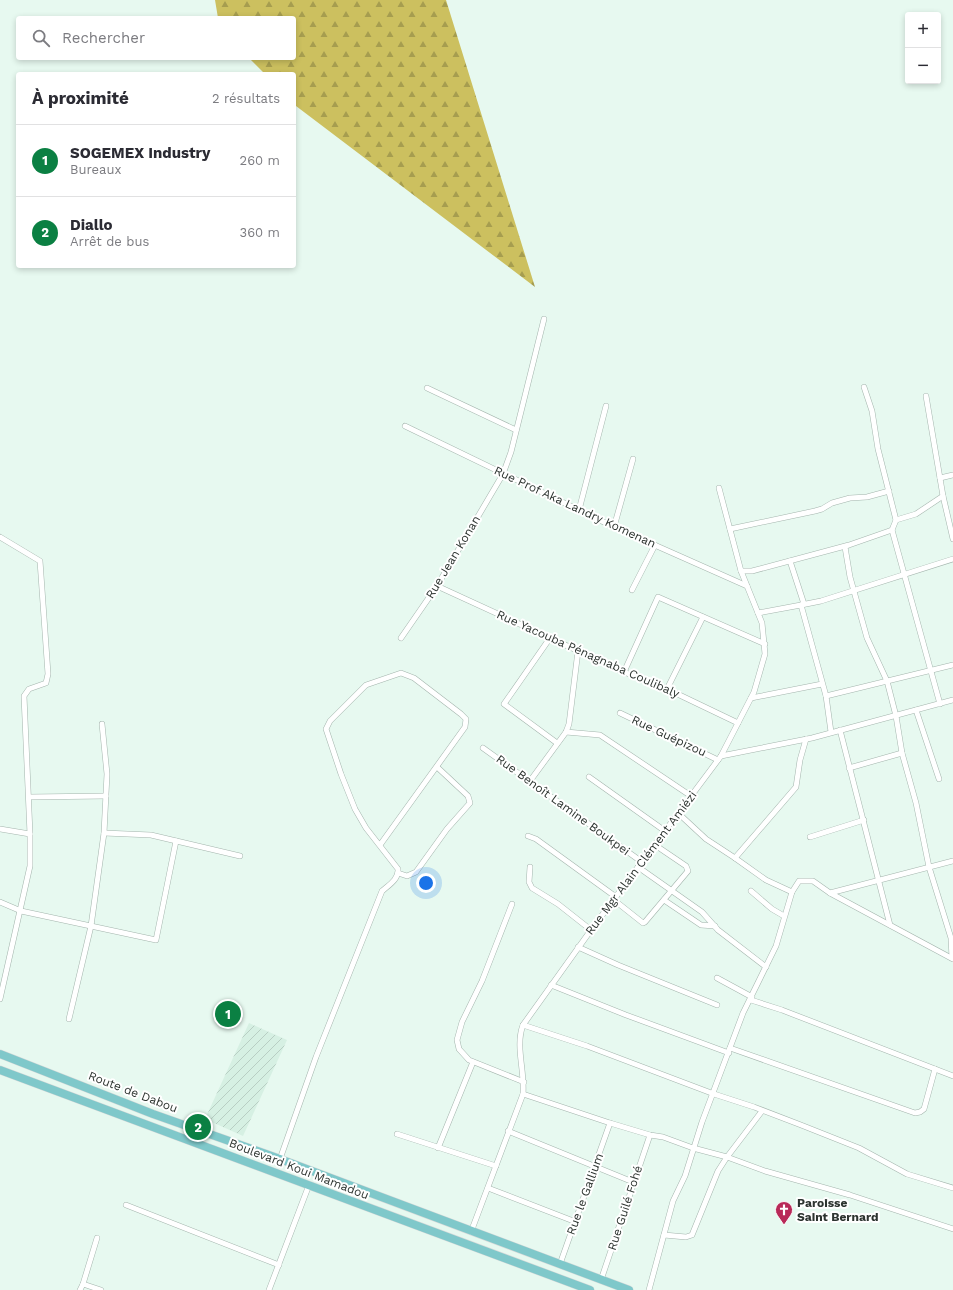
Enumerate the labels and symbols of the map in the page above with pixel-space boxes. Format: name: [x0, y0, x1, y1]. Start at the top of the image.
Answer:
street label: Rue Prof Aka Landry Komenan: [492, 463, 658, 551]
street label: Rue Jean Konan: [423, 513, 483, 601]
street label: Rue Yacouba Pénagnaba Coulibaly: [494, 607, 682, 701]
street label: Rue Guépizou: [629, 713, 709, 759]
street label: Rue Benoît Lamine Boukpei: [493, 752, 633, 858]
street label: Rue Mgr Alain Clément Amiézi: [582, 788, 700, 938]
your location: [416, 873, 436, 893]
pin: 1: [215, 999, 241, 1029]
street label: Route de Dabou: [86, 1069, 180, 1115]
pin: 2: [185, 1112, 211, 1142]
street label: Boulevard Koui Mamadou: [227, 1136, 371, 1202]
street label: Rue le Gallium: [564, 1151, 606, 1237]
street label: Rue Guilé Fohé: [605, 1164, 645, 1252]
place label: Paroisse Saint Bernard: [797, 1196, 879, 1224]
church icon: Paroisse Saint Bernard: [774, 1200, 794, 1225]

